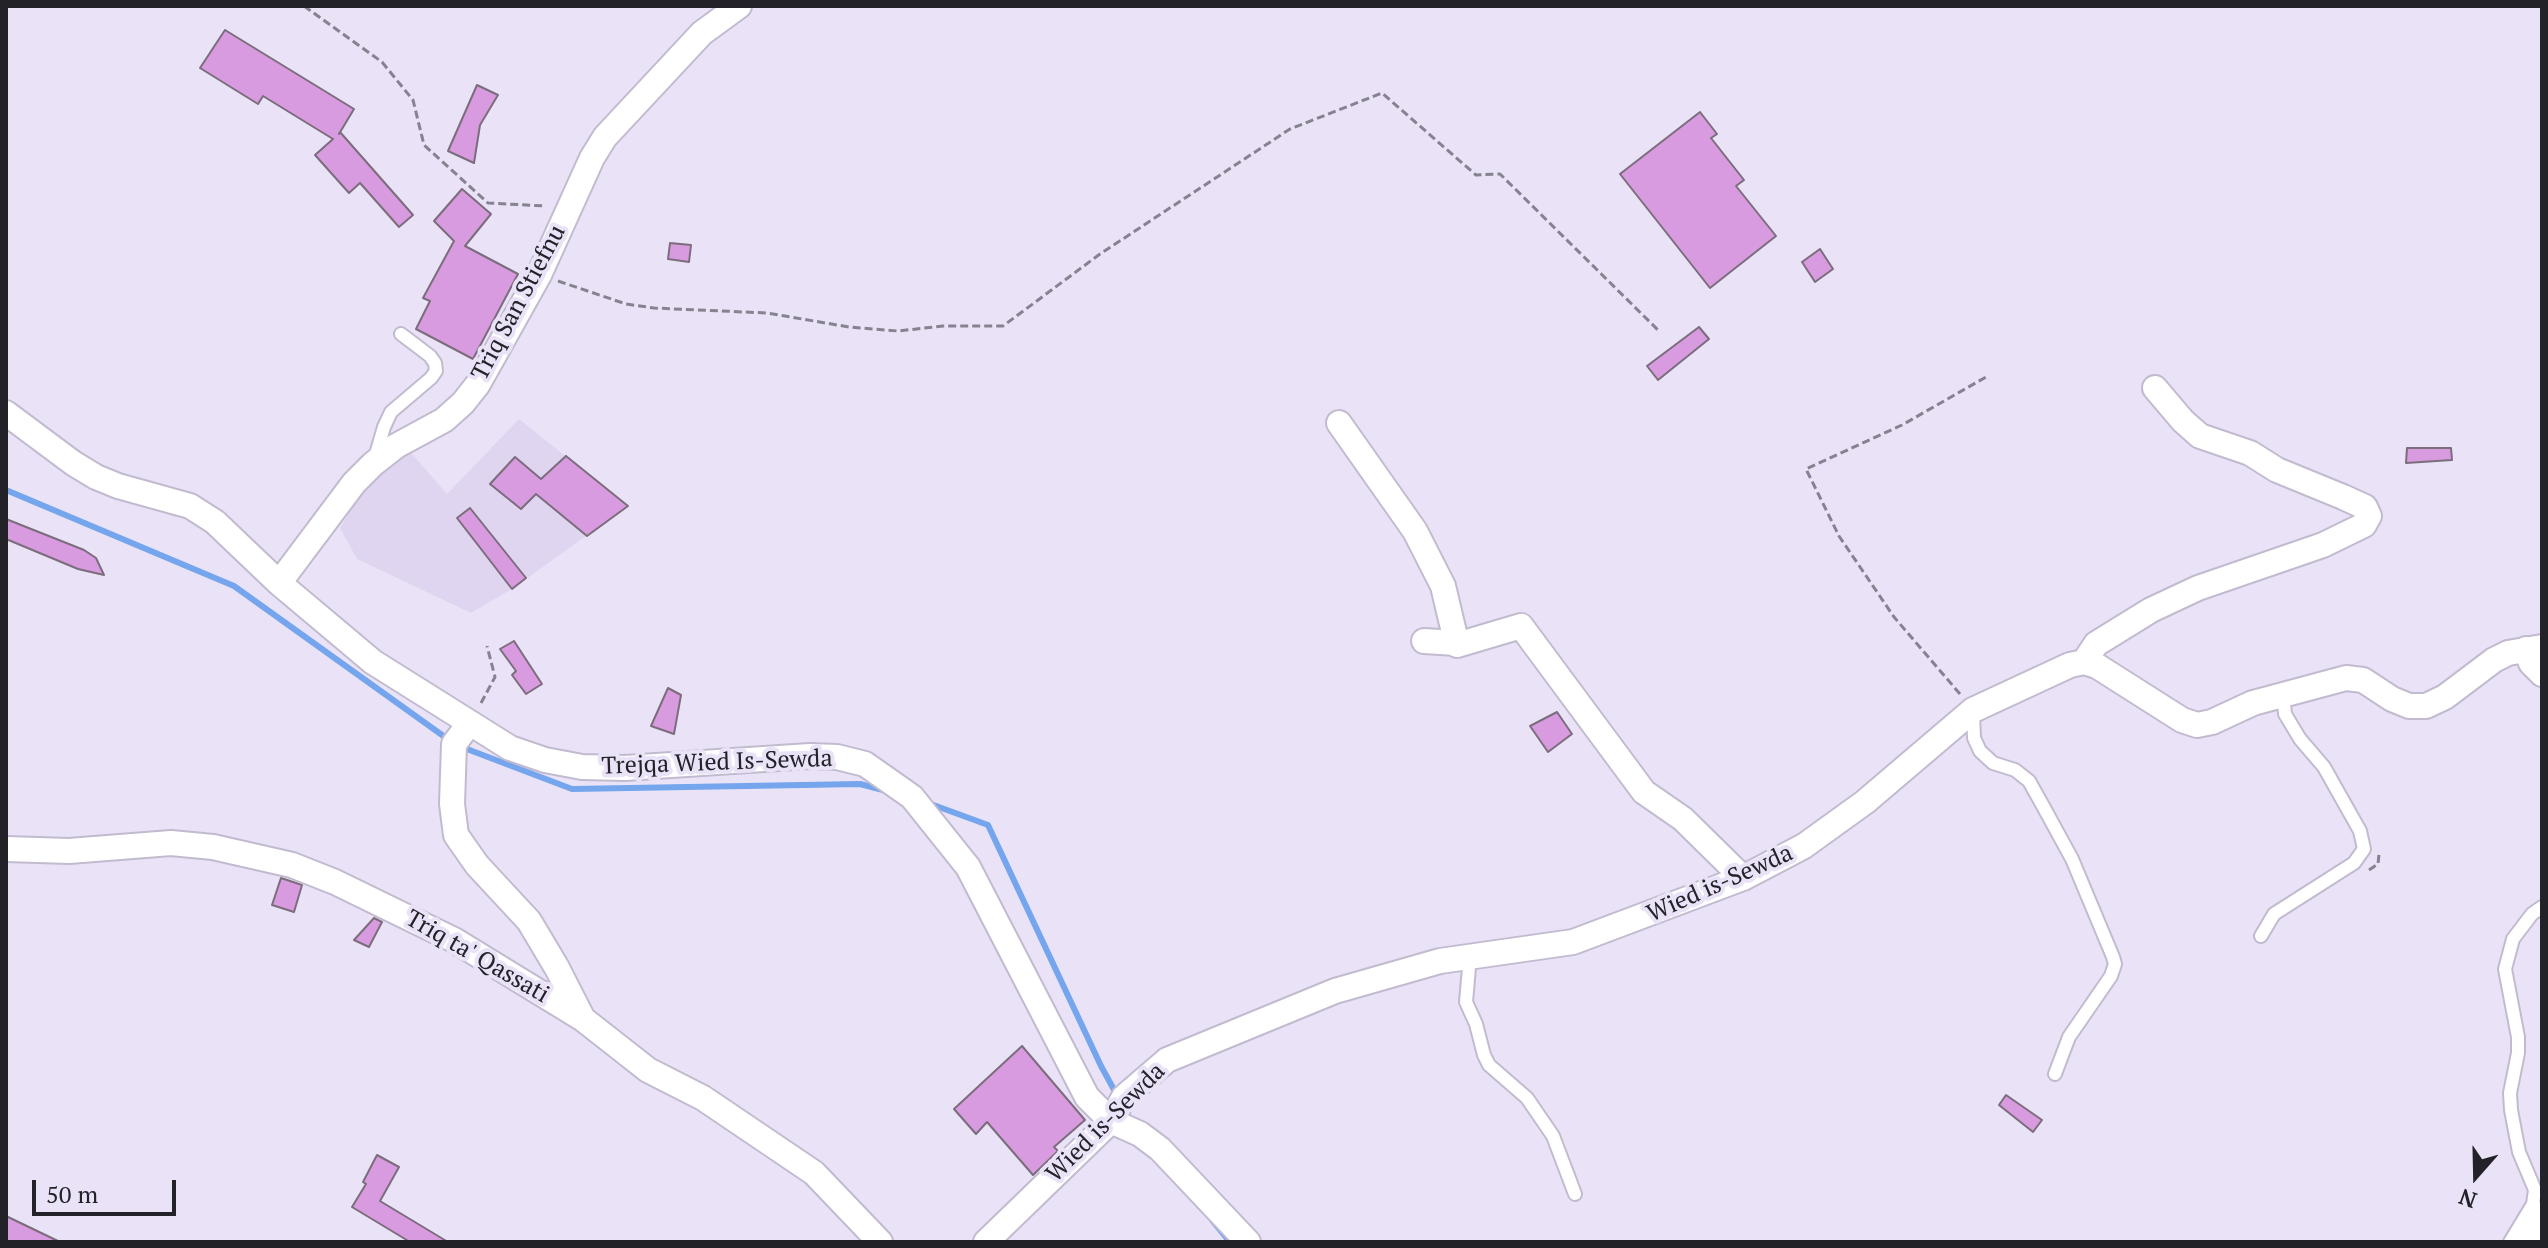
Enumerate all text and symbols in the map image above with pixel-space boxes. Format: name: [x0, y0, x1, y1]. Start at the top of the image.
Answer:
street label: Triq San Stiefnu: [466, 220, 572, 386]
street label: Trejqa Wied Is-Sewda: [601, 745, 833, 781]
street label: Wied is-Sewda: [1643, 839, 1797, 929]
street label: Triq ta' Qassati: [400, 904, 554, 1010]
street label: Wied is-Sewda: [1040, 1057, 1172, 1189]
north arrow: [2436, 1136, 2516, 1216]
scale bar: [36, 1164, 180, 1214]
text: 50 m: [46, 1178, 98, 1210]
text: N: [2455, 1183, 2480, 1216]

